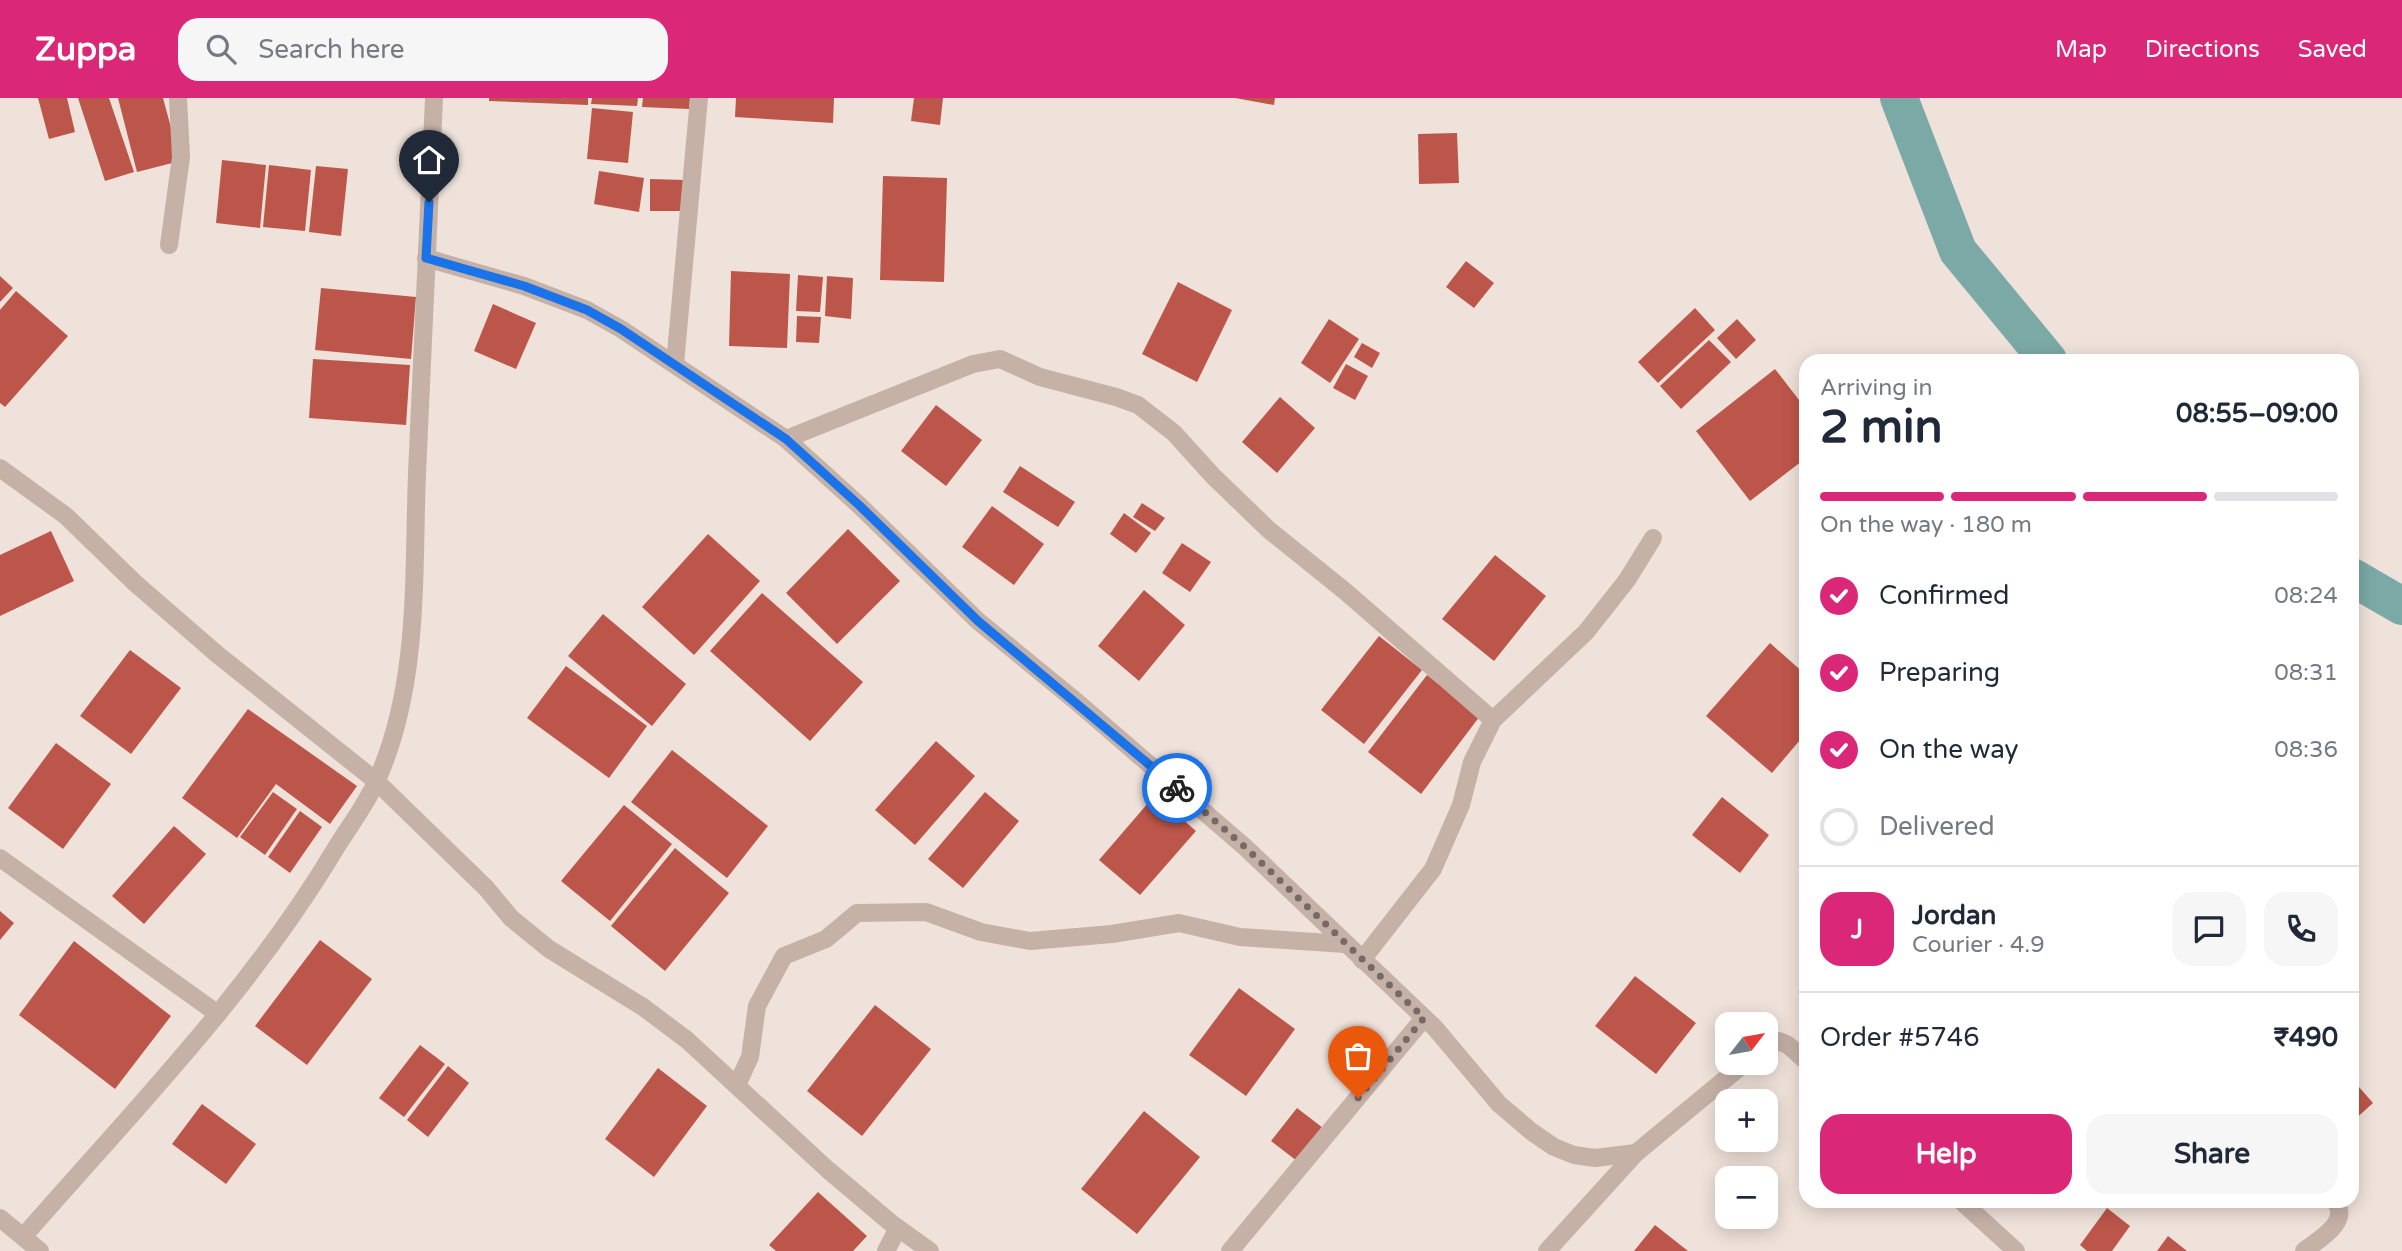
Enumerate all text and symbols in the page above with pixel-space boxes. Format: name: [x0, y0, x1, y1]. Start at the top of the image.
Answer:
search box: [178, 18, 668, 81]
text: Zuppa: [35, 30, 136, 69]
icon: search: [202, 30, 240, 68]
text: Search here: [258, 34, 405, 65]
text: Map: [2055, 35, 2107, 64]
text: Directions: [2145, 35, 2260, 64]
text: Saved: [2298, 35, 2367, 64]
pin: [399, 130, 459, 202]
icon: home: [410, 141, 448, 179]
text: Arriving in: [1820, 374, 1933, 402]
text: 08:55–09:00: [2176, 398, 2338, 429]
text: 2 min: [1820, 400, 1943, 455]
text: On the way · 180 m: [1820, 511, 2032, 539]
icon: check: [1820, 577, 1858, 615]
text: Confirmed: [1879, 580, 2009, 611]
text: 08:24: [2274, 582, 2338, 610]
icon: check: [1820, 654, 1858, 692]
text: Preparing: [1879, 657, 2000, 688]
text: 08:31: [2274, 659, 2338, 687]
icon: check: [1820, 731, 1858, 769]
text: On the way: [1879, 734, 2019, 765]
text: 08:36: [2274, 736, 2338, 764]
courier: [1142, 753, 1212, 823]
icon: bike: [1158, 769, 1196, 807]
text: Delivered: [1879, 811, 1995, 842]
button: chat: [2172, 892, 2246, 966]
button: phone: [2264, 892, 2338, 966]
text: Jordan: [1912, 900, 1996, 931]
text: J: [1851, 914, 1863, 945]
text: Courier · 4.9: [1912, 931, 2045, 959]
north arrow: [1715, 1012, 1778, 1074]
map controls: [1715, 1012, 1778, 1229]
text: Order #5746: [1820, 1022, 1980, 1053]
text: ₹490: [2274, 1022, 2338, 1053]
pin: [1328, 1026, 1388, 1098]
icon: bag: [1339, 1037, 1377, 1075]
button: +: [1715, 1089, 1778, 1152]
button: Help: [1820, 1114, 2072, 1194]
button: Share: [2086, 1114, 2338, 1194]
button: −: [1715, 1166, 1778, 1229]

